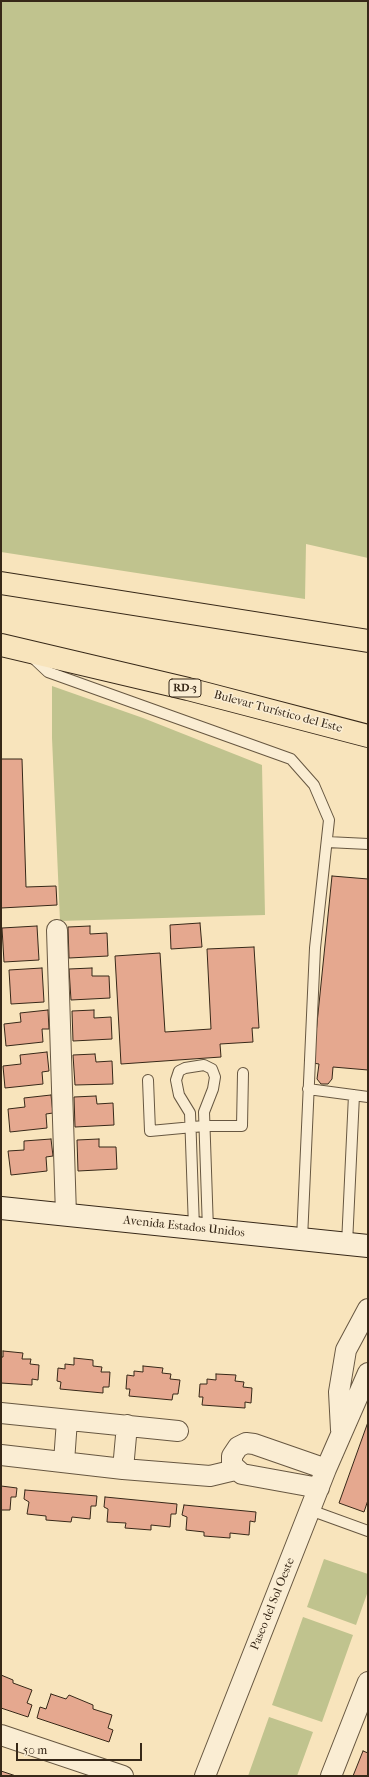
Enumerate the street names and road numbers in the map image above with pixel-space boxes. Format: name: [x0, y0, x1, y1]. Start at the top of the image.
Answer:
road number: RD-3: [169, 679, 201, 697]
street label: Bulevar Turístico del Este: [212, 688, 344, 736]
street label: Avenida Estados Unidos: [122, 1213, 246, 1241]
street label: Paseo del Sol Oeste: [248, 1556, 298, 1652]

